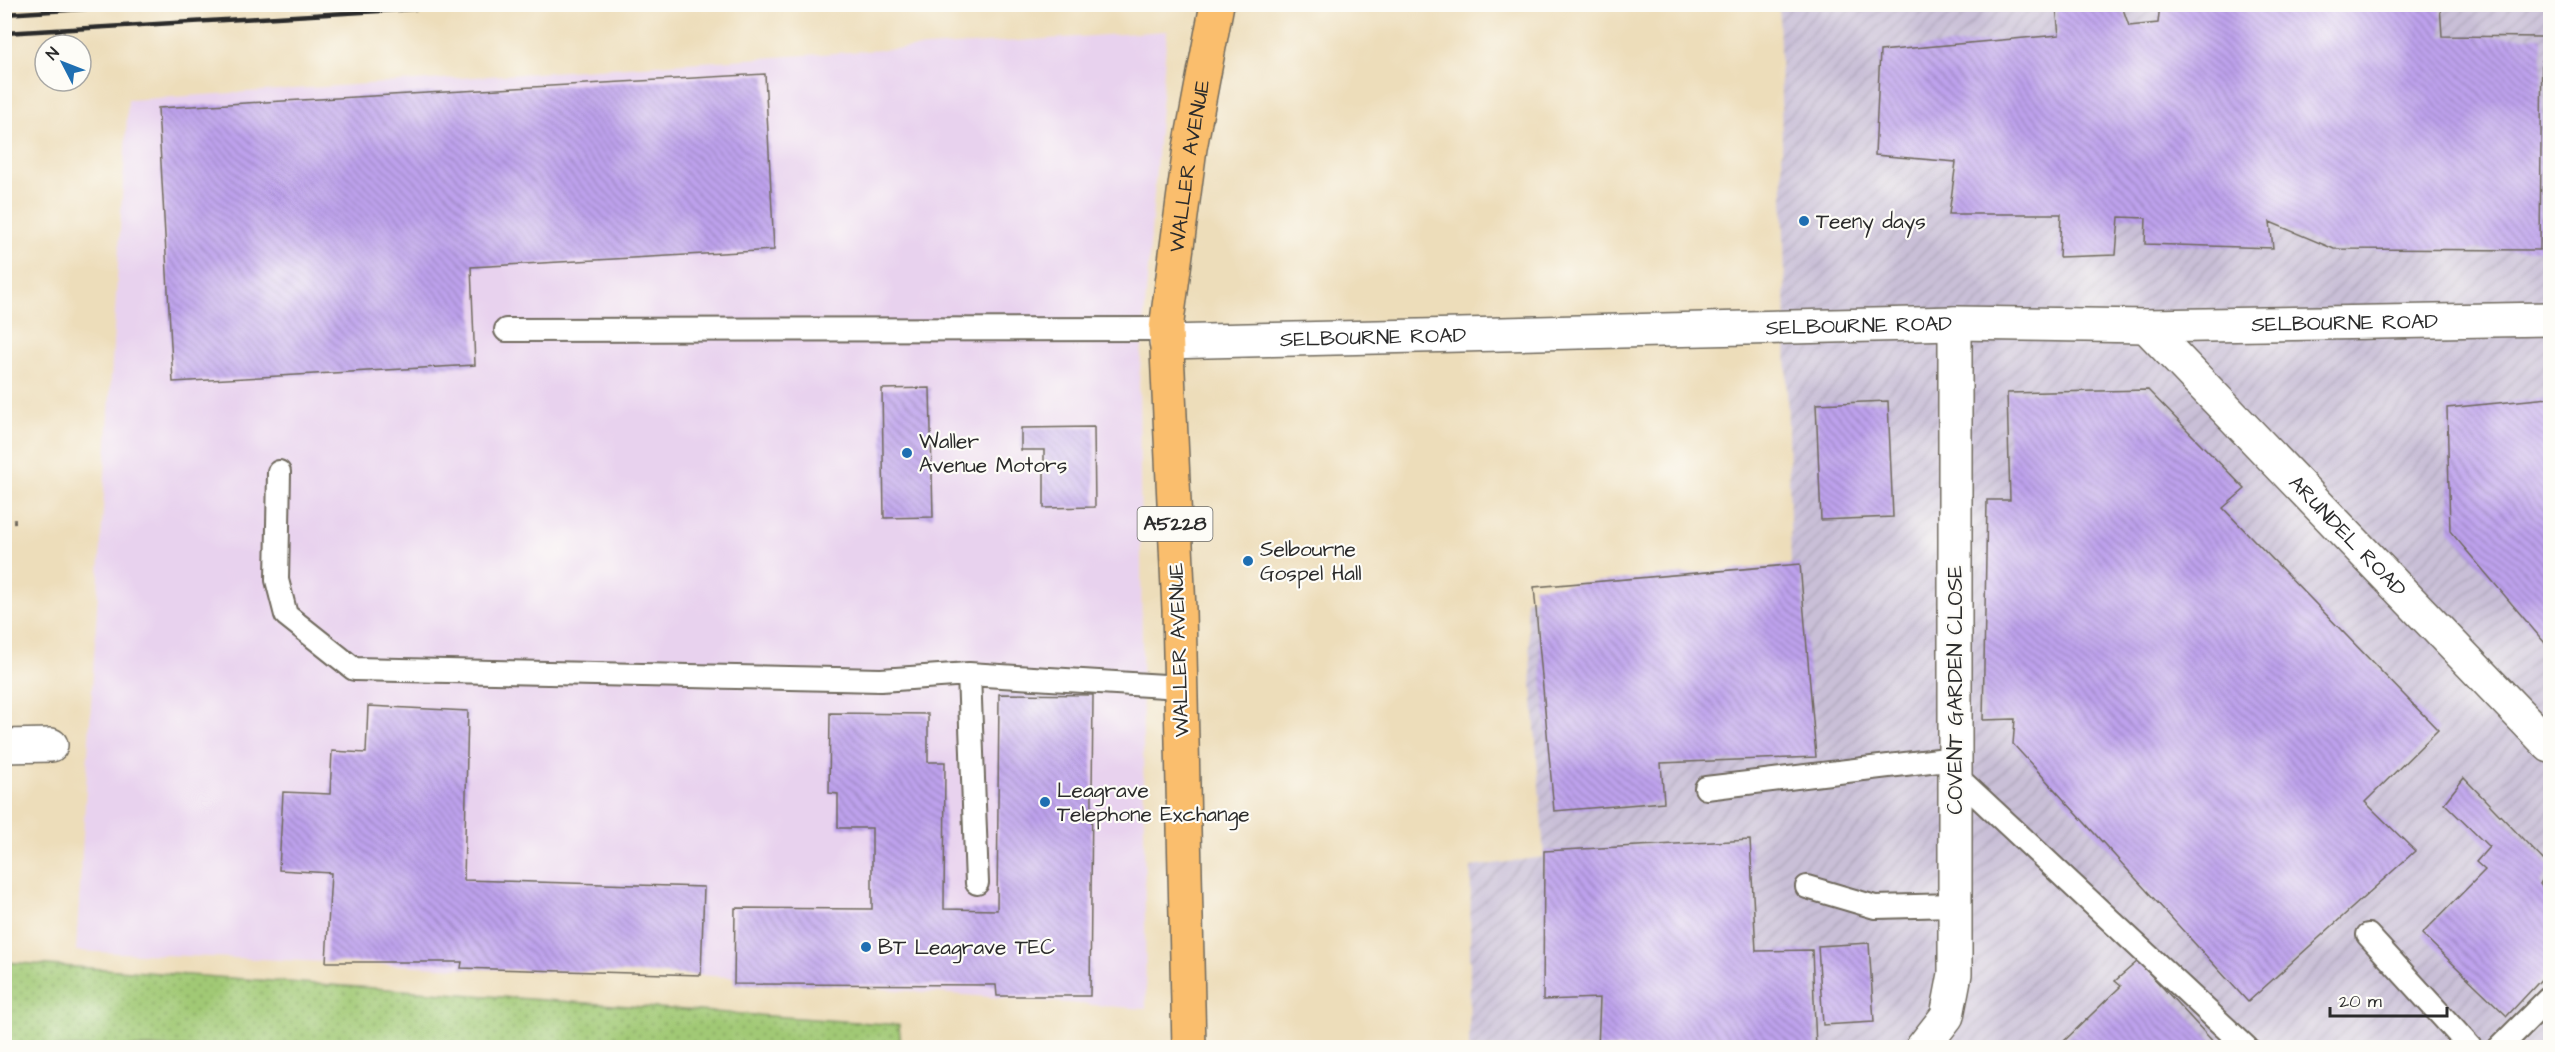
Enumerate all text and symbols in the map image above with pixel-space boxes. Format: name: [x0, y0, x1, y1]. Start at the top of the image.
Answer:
north arrow: [33, 33, 93, 93]
text: N: [41, 43, 64, 65]
street label: WALLER AVENUE: [1162, 77, 1217, 254]
place label: Teeny days: [1816, 207, 1926, 238]
marker: Teeny days: [1797, 214, 1811, 228]
street label: SELBOURNE ROAD: [2251, 306, 2439, 339]
street label: SELBOURNE ROAD: [1765, 309, 1953, 342]
street label: SELBOURNE ROAD: [1279, 320, 1467, 354]
place label: Waller Avenue Motors: [919, 427, 1067, 480]
marker: Waller Avenue Motors: [900, 446, 914, 460]
street label: ARUNDEL ROAD: [2282, 469, 2413, 603]
road number: A5228: [1138, 507, 1212, 541]
place label: Selbourne Gospel Hall: [1260, 535, 1362, 589]
marker: Selbourne Gospel Hall: [1241, 554, 1255, 568]
street label: WALLER AVENUE: [1161, 562, 1197, 738]
street label: COVENT GARDEN CLOSE: [1941, 565, 1970, 815]
place label: Leagrave Telephone Exchange: [1057, 776, 1250, 831]
marker: Leagrave Telephone Exchange: [1038, 795, 1052, 809]
place label: BT Leagrave TEC: [878, 933, 1055, 964]
marker: BT Leagrave TEC: [859, 940, 873, 954]
scale bar: [2330, 980, 2447, 1018]
text: 20 m: [2339, 989, 2382, 1014]

